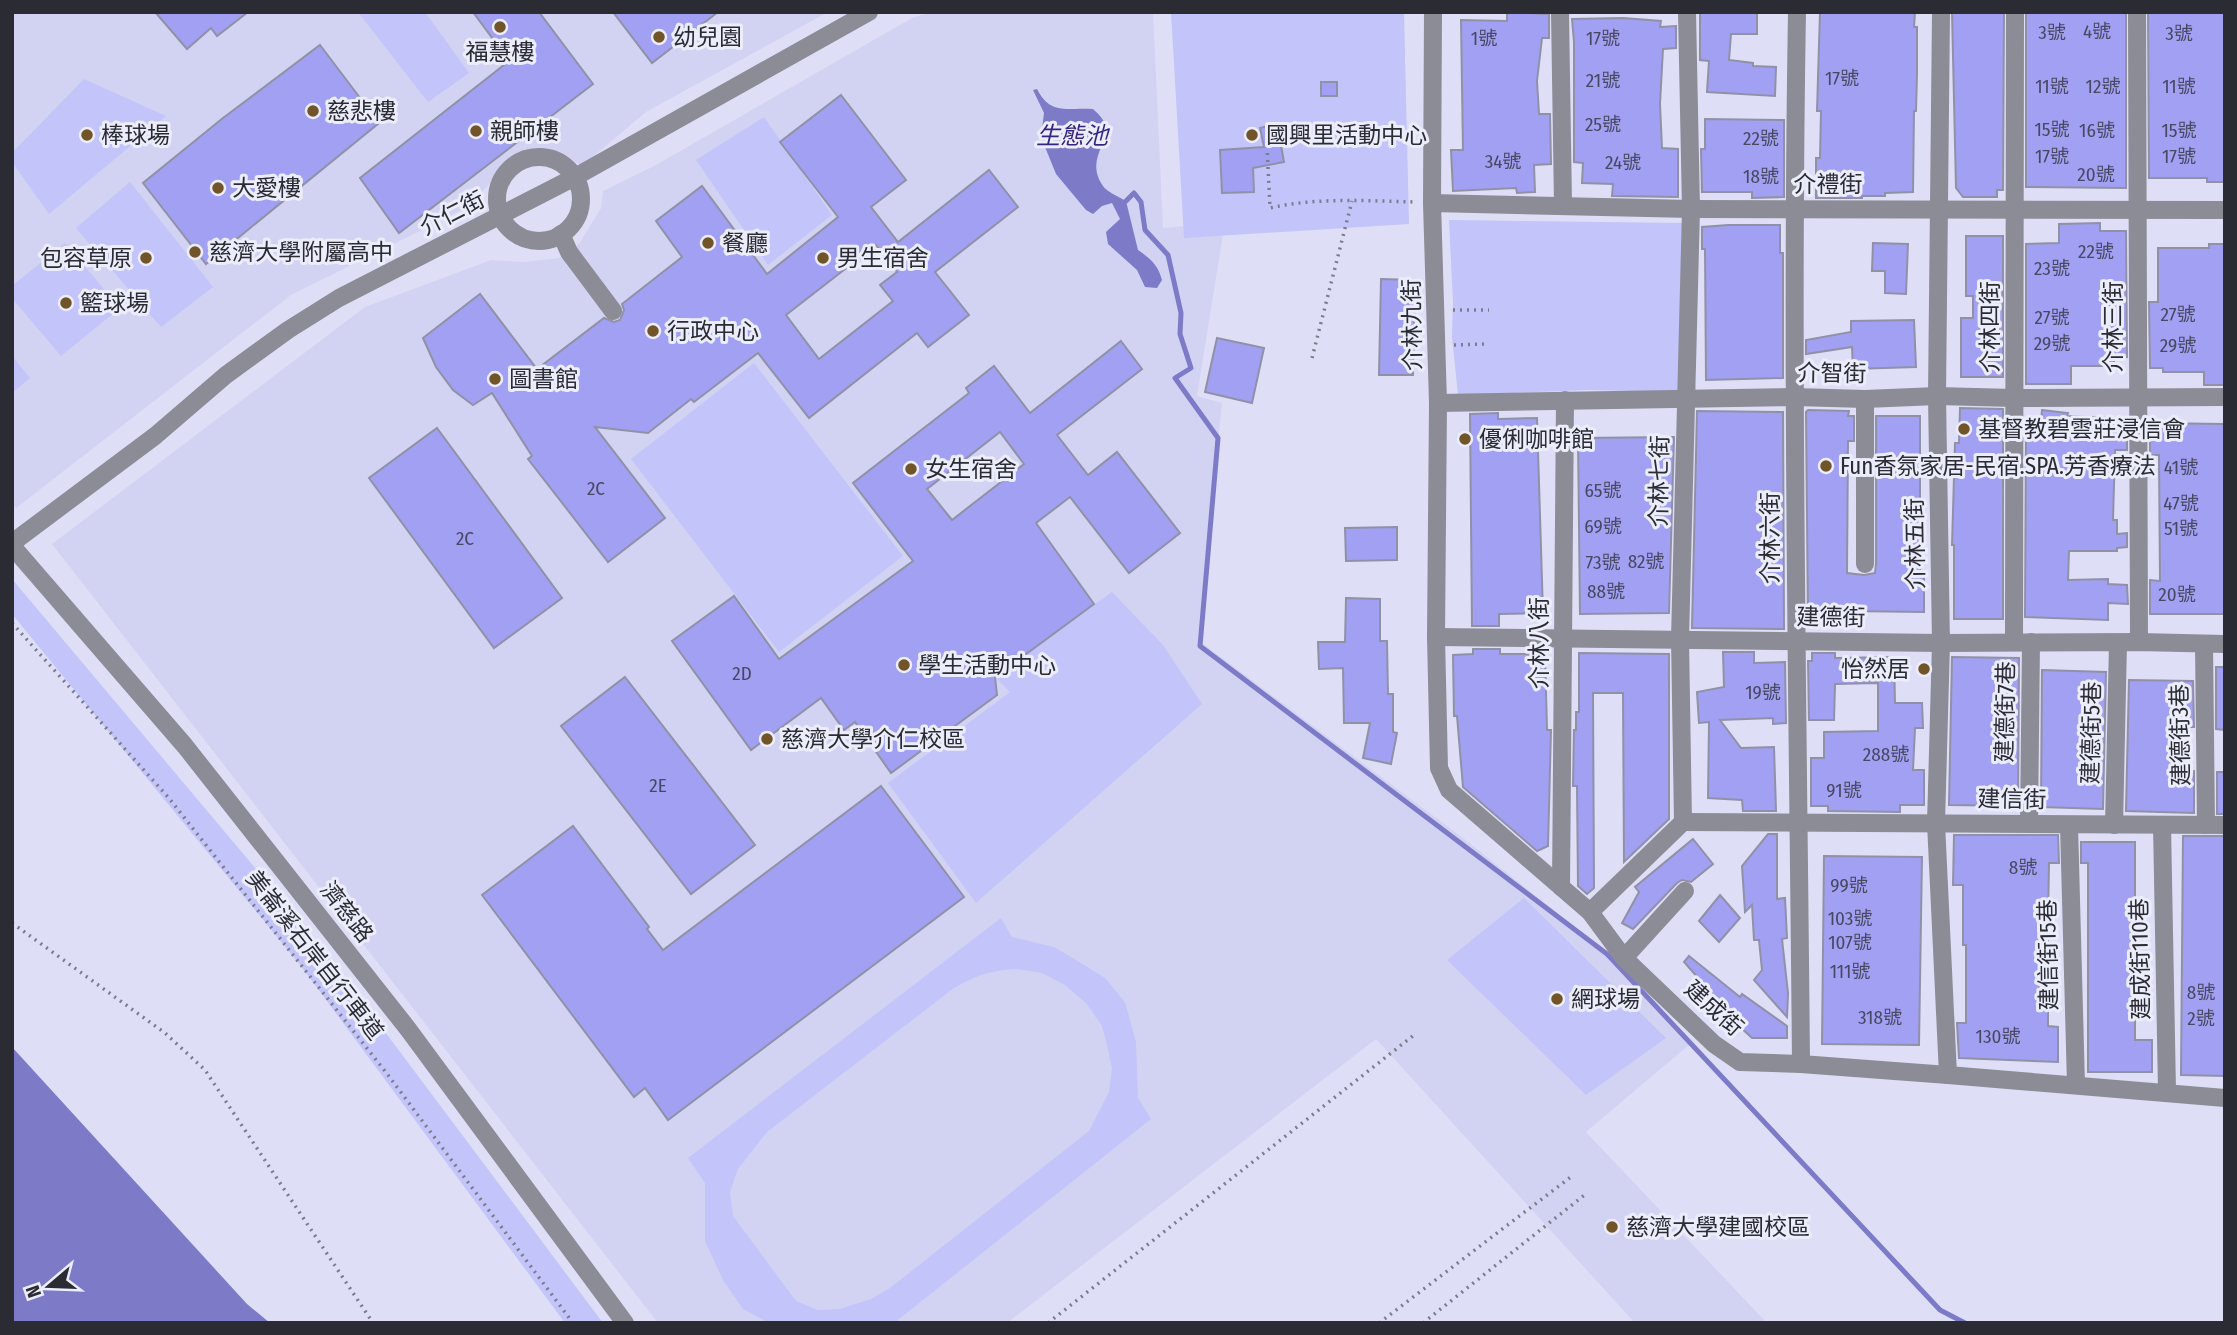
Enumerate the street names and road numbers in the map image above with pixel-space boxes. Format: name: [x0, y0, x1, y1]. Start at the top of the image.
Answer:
street label: 介禮街: [1794, 170, 1863, 198]
street label: 介仁街: [415, 185, 489, 241]
street label: 介林九街: [1397, 279, 1427, 371]
street label: 介林四街: [1976, 281, 2004, 373]
street label: 介林三街: [2099, 281, 2127, 373]
street label: 介智街: [1797, 358, 1867, 388]
street label: 介林七街: [1644, 435, 1674, 527]
street label: 介林六街: [1756, 492, 1784, 584]
street label: 介林五街: [1900, 498, 1930, 590]
street label: 介林八街: [1525, 597, 1553, 689]
street label: 建德街: [1796, 602, 1866, 632]
street label: 建德街7巷: [1990, 661, 2020, 763]
street label: 建德街5巷: [2076, 681, 2106, 785]
street label: 建德街3巷: [2165, 684, 2195, 786]
street label: 建信街: [1977, 784, 2047, 814]
street label: 美崙溪右岸自行車道: [240, 865, 390, 1045]
street label: 濟慈路: [315, 876, 379, 948]
street label: 建成街110巷: [2125, 898, 2155, 1020]
street label: 建信街15巷: [2033, 899, 2063, 1011]
street label: 建成街: [1679, 975, 1749, 1041]

